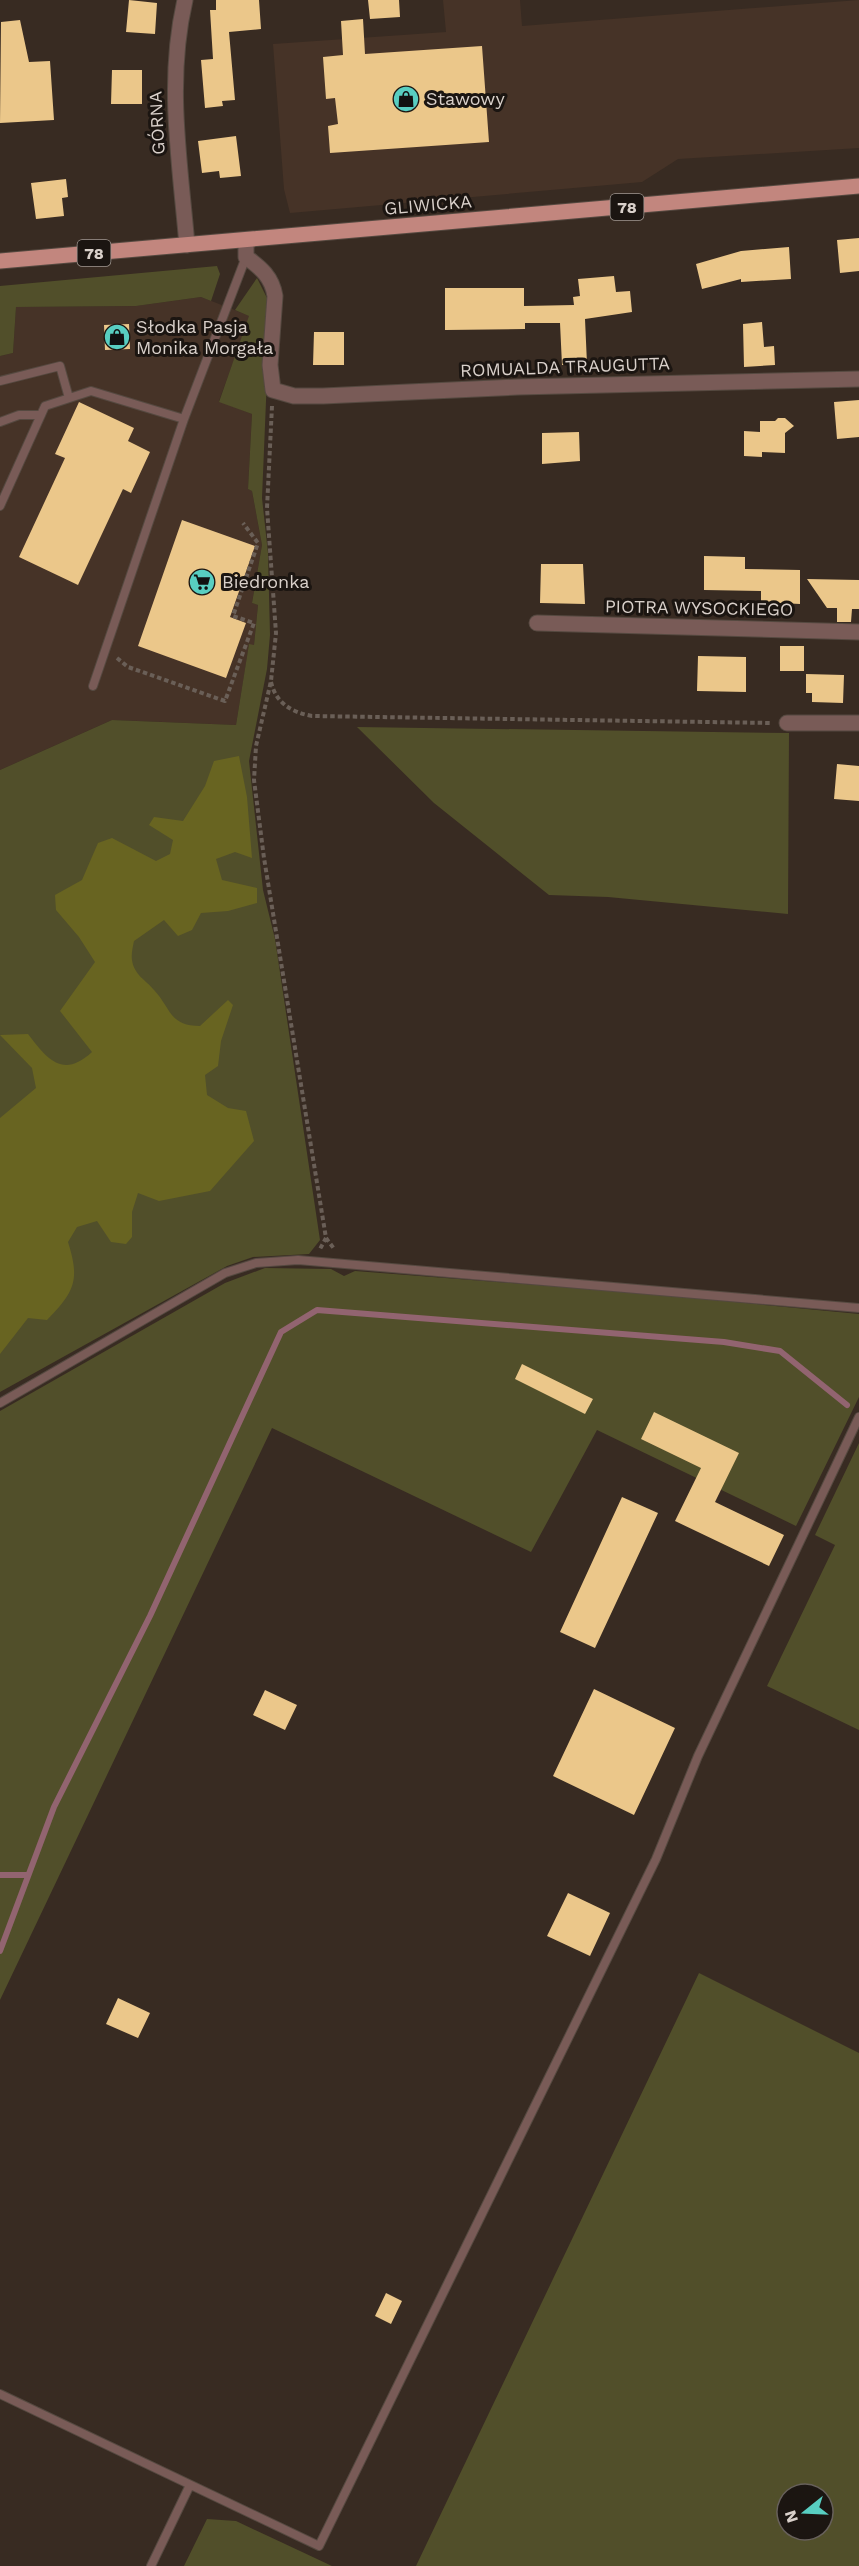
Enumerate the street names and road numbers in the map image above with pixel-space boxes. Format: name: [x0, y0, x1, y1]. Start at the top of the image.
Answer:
street label: GÓRNA: [144, 91, 169, 155]
street label: GLIWICKA: [383, 190, 473, 219]
road number: 78: [610, 194, 644, 220]
road number: 78: [78, 240, 110, 266]
street label: ROMUALDA TRAUGUTTA: [460, 352, 670, 381]
street label: PIOTRA WYSOCKIEGO: [605, 595, 793, 620]

